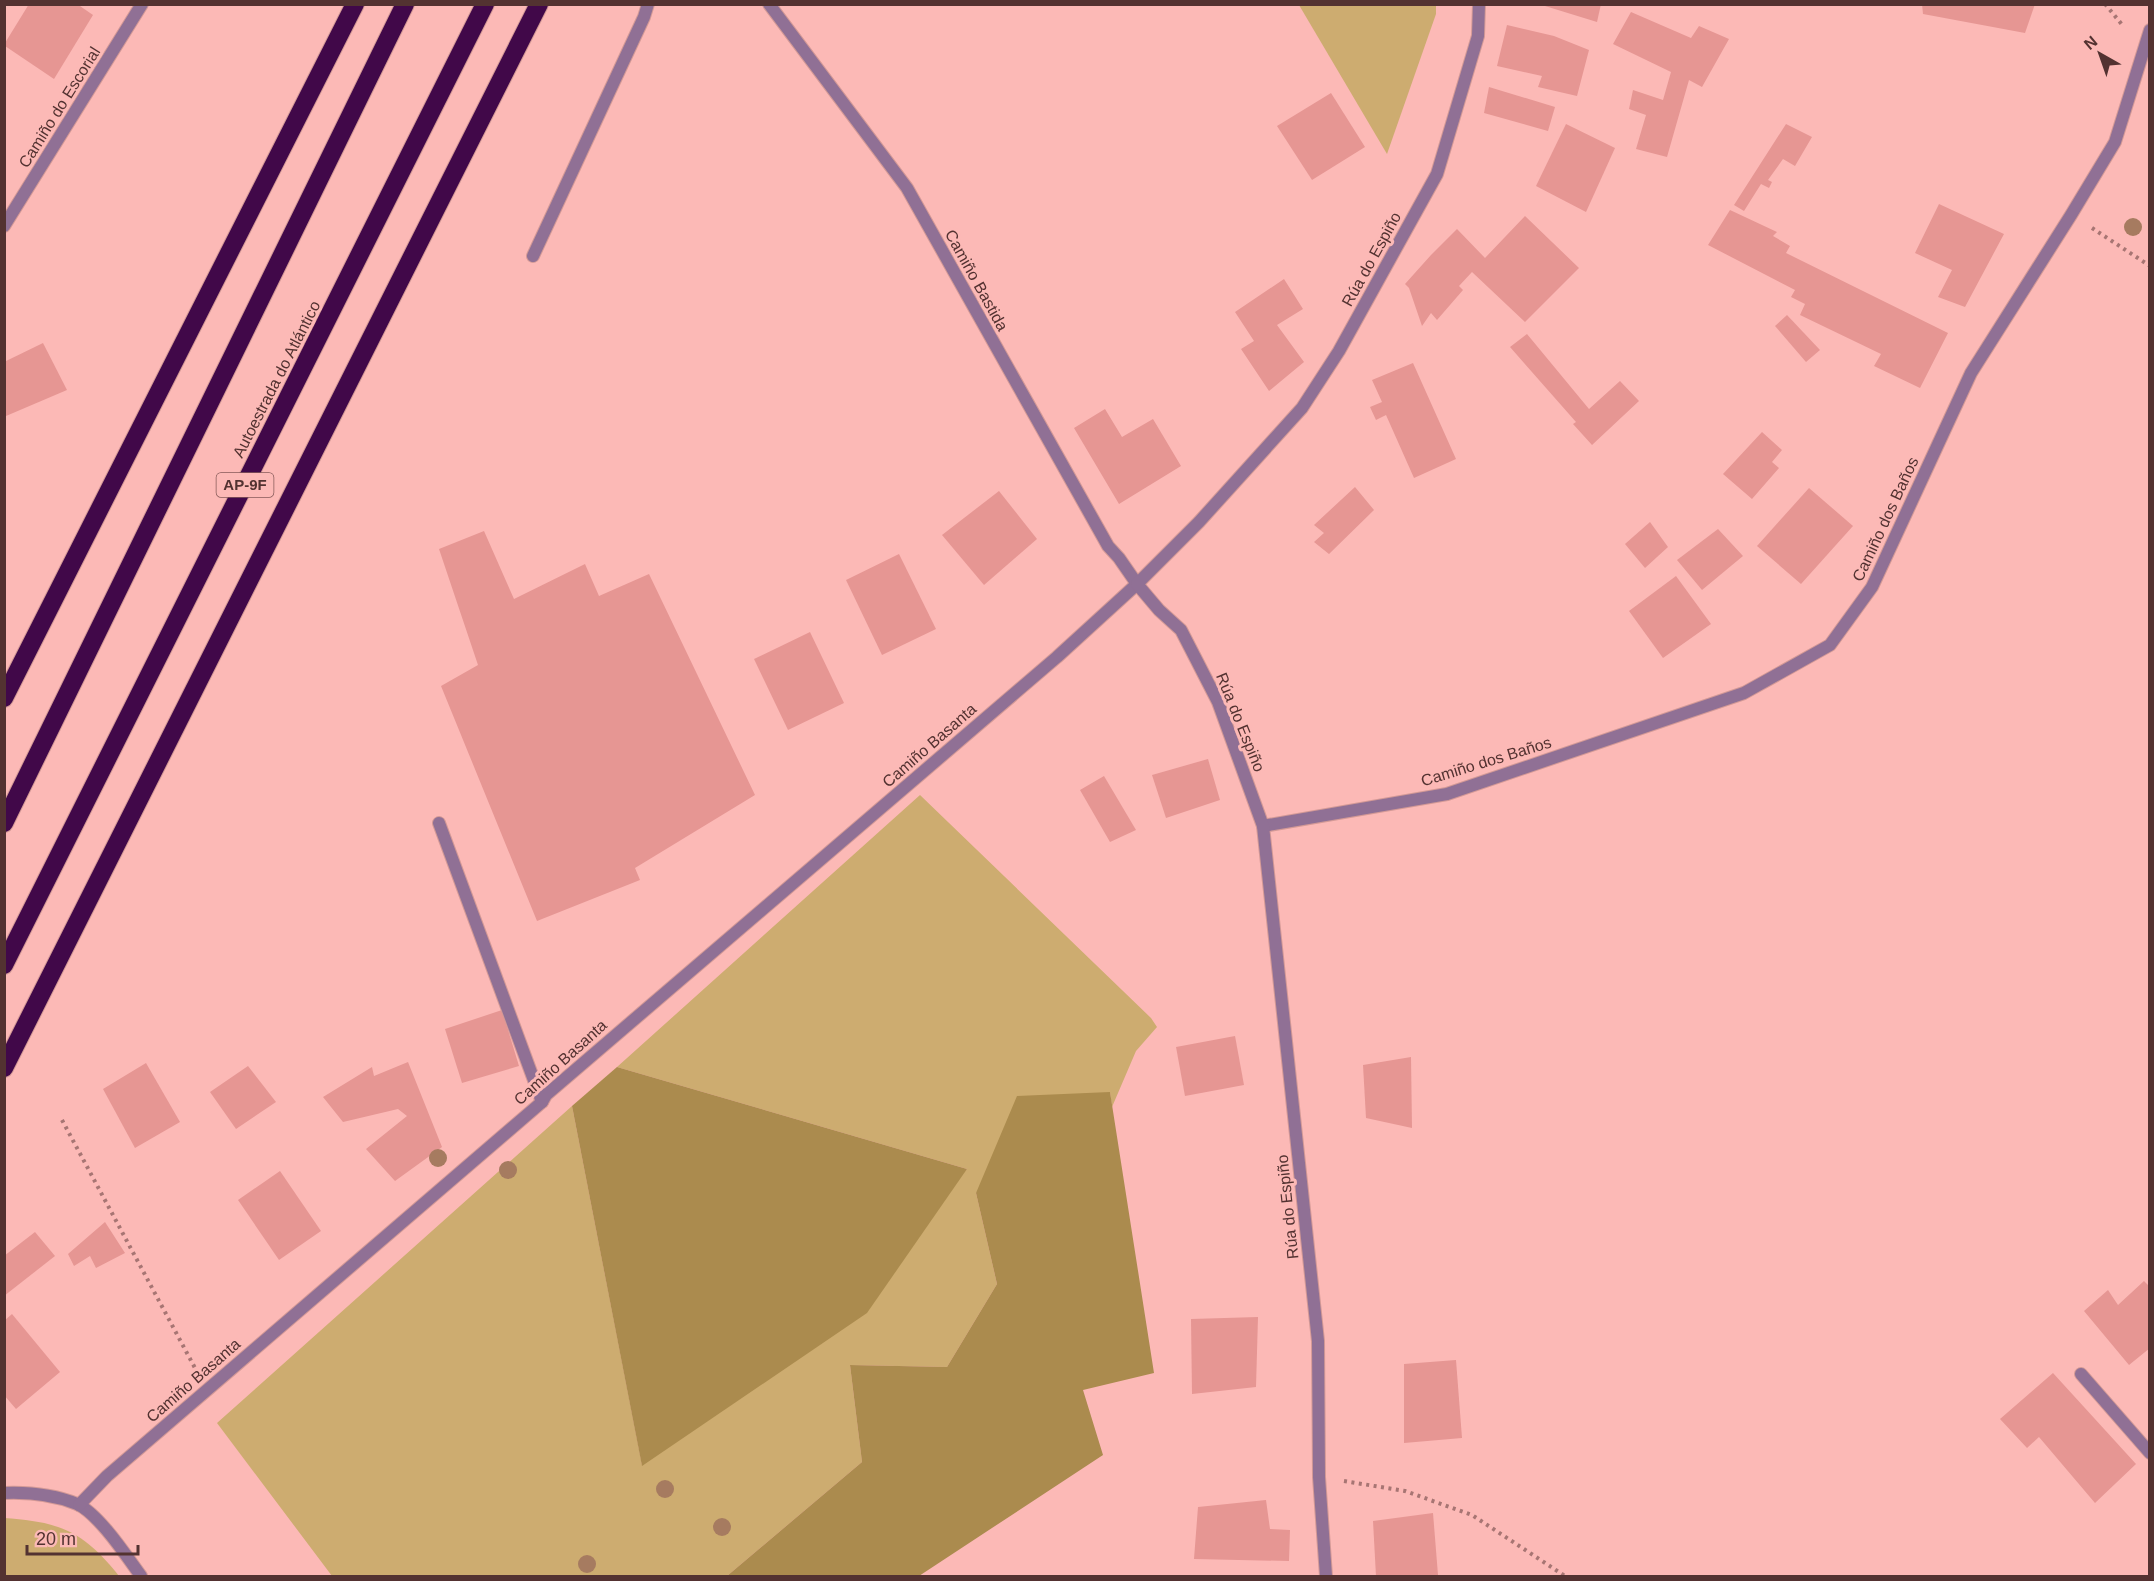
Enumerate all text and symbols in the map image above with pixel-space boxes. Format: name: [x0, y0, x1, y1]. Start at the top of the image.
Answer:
north arrow: [2070, 24, 2130, 84]
text: N: [2081, 33, 2101, 53]
street label: Camiño do Escorial: [15, 44, 103, 171]
street label: Rúa do Espiño: [1339, 209, 1404, 309]
street label: Camiño Bastida: [942, 227, 1011, 334]
street label: Autoestrada do Atlántico: [229, 298, 323, 460]
street label: Camiño dos Baños: [1849, 454, 1922, 584]
road number: AP-9F: [216, 473, 274, 497]
street label: Rúa do Espiño: [1213, 670, 1268, 774]
street label: Camiño Basanta: [879, 700, 980, 791]
street label: Camiño dos Baños: [1419, 734, 1553, 789]
street label: Camiño Basanta: [511, 1016, 610, 1108]
street label: Rúa do Espiño: [1274, 1154, 1301, 1260]
street label: Camiño Basanta: [143, 1335, 244, 1426]
scale bar: [27, 1518, 138, 1556]
text: 20 m: [36, 1529, 76, 1549]

